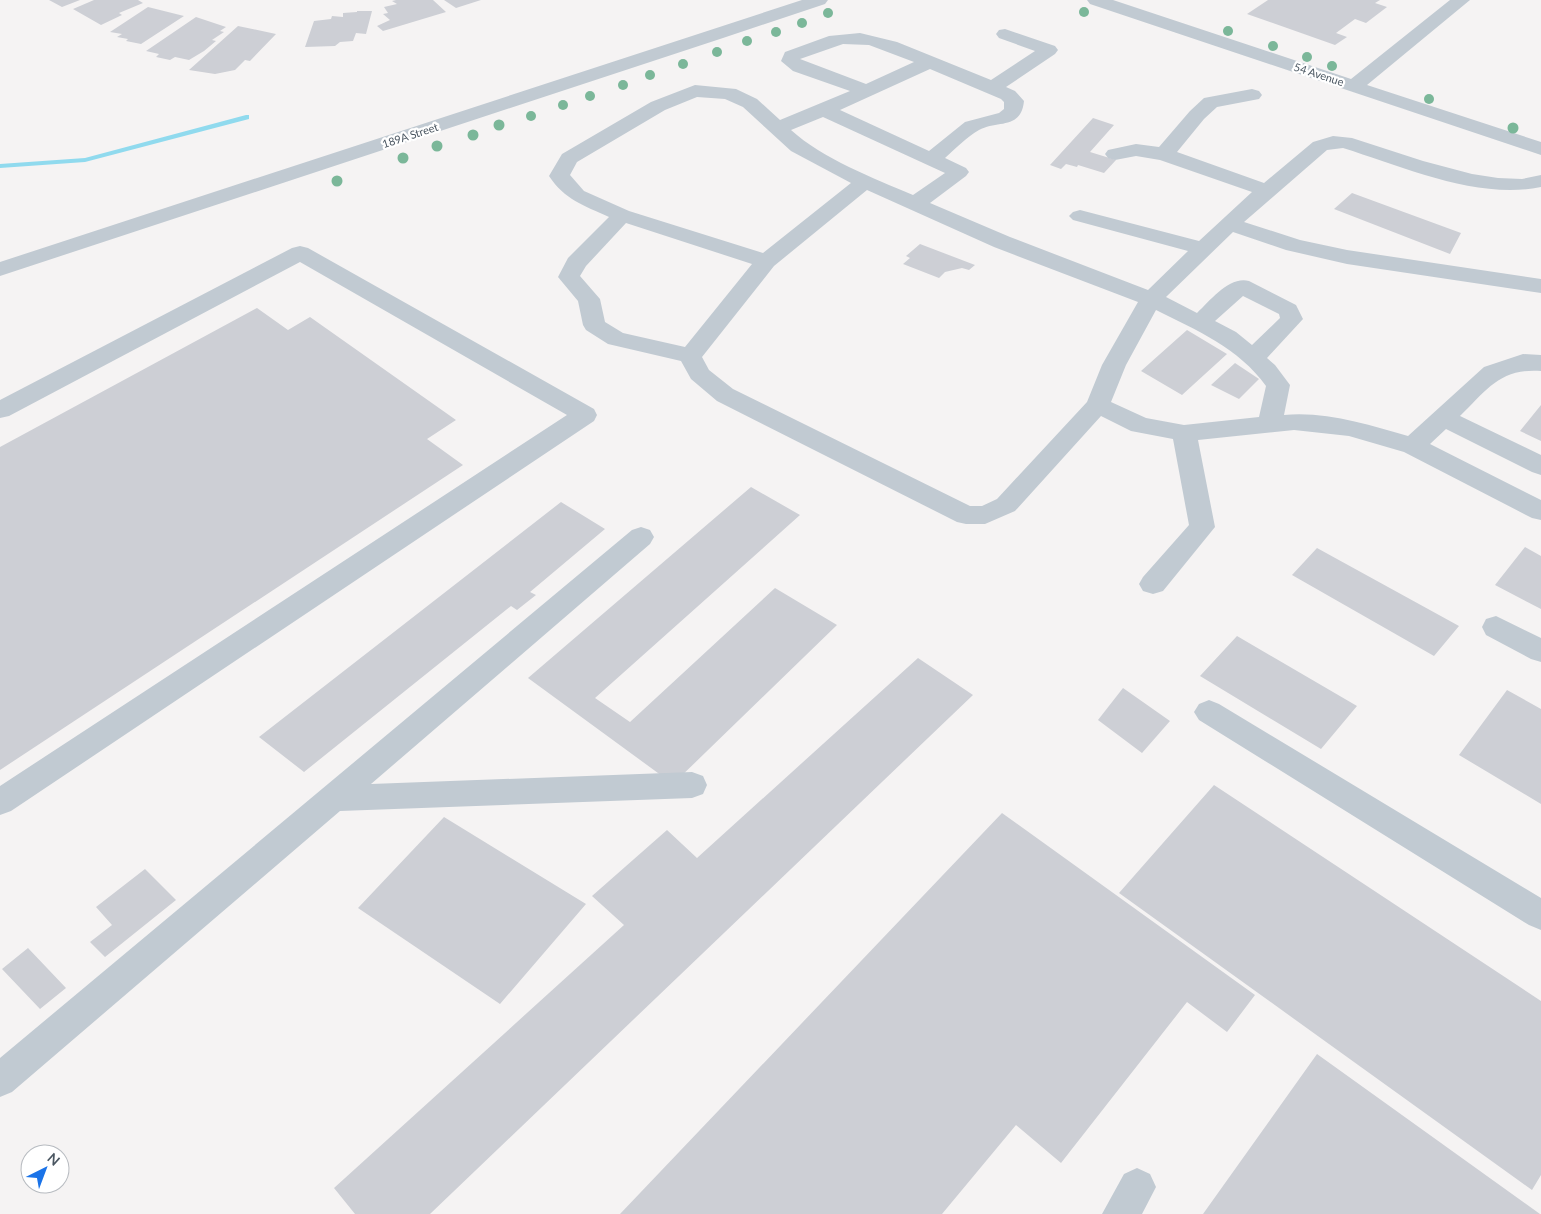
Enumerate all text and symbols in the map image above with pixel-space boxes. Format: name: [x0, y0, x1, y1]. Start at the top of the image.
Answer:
street label: 54 Avenue: [1292, 60, 1346, 88]
street label: 189A Street: [380, 120, 440, 150]
north arrow: [20, 1144, 70, 1194]
text: N: [44, 1149, 64, 1169]

